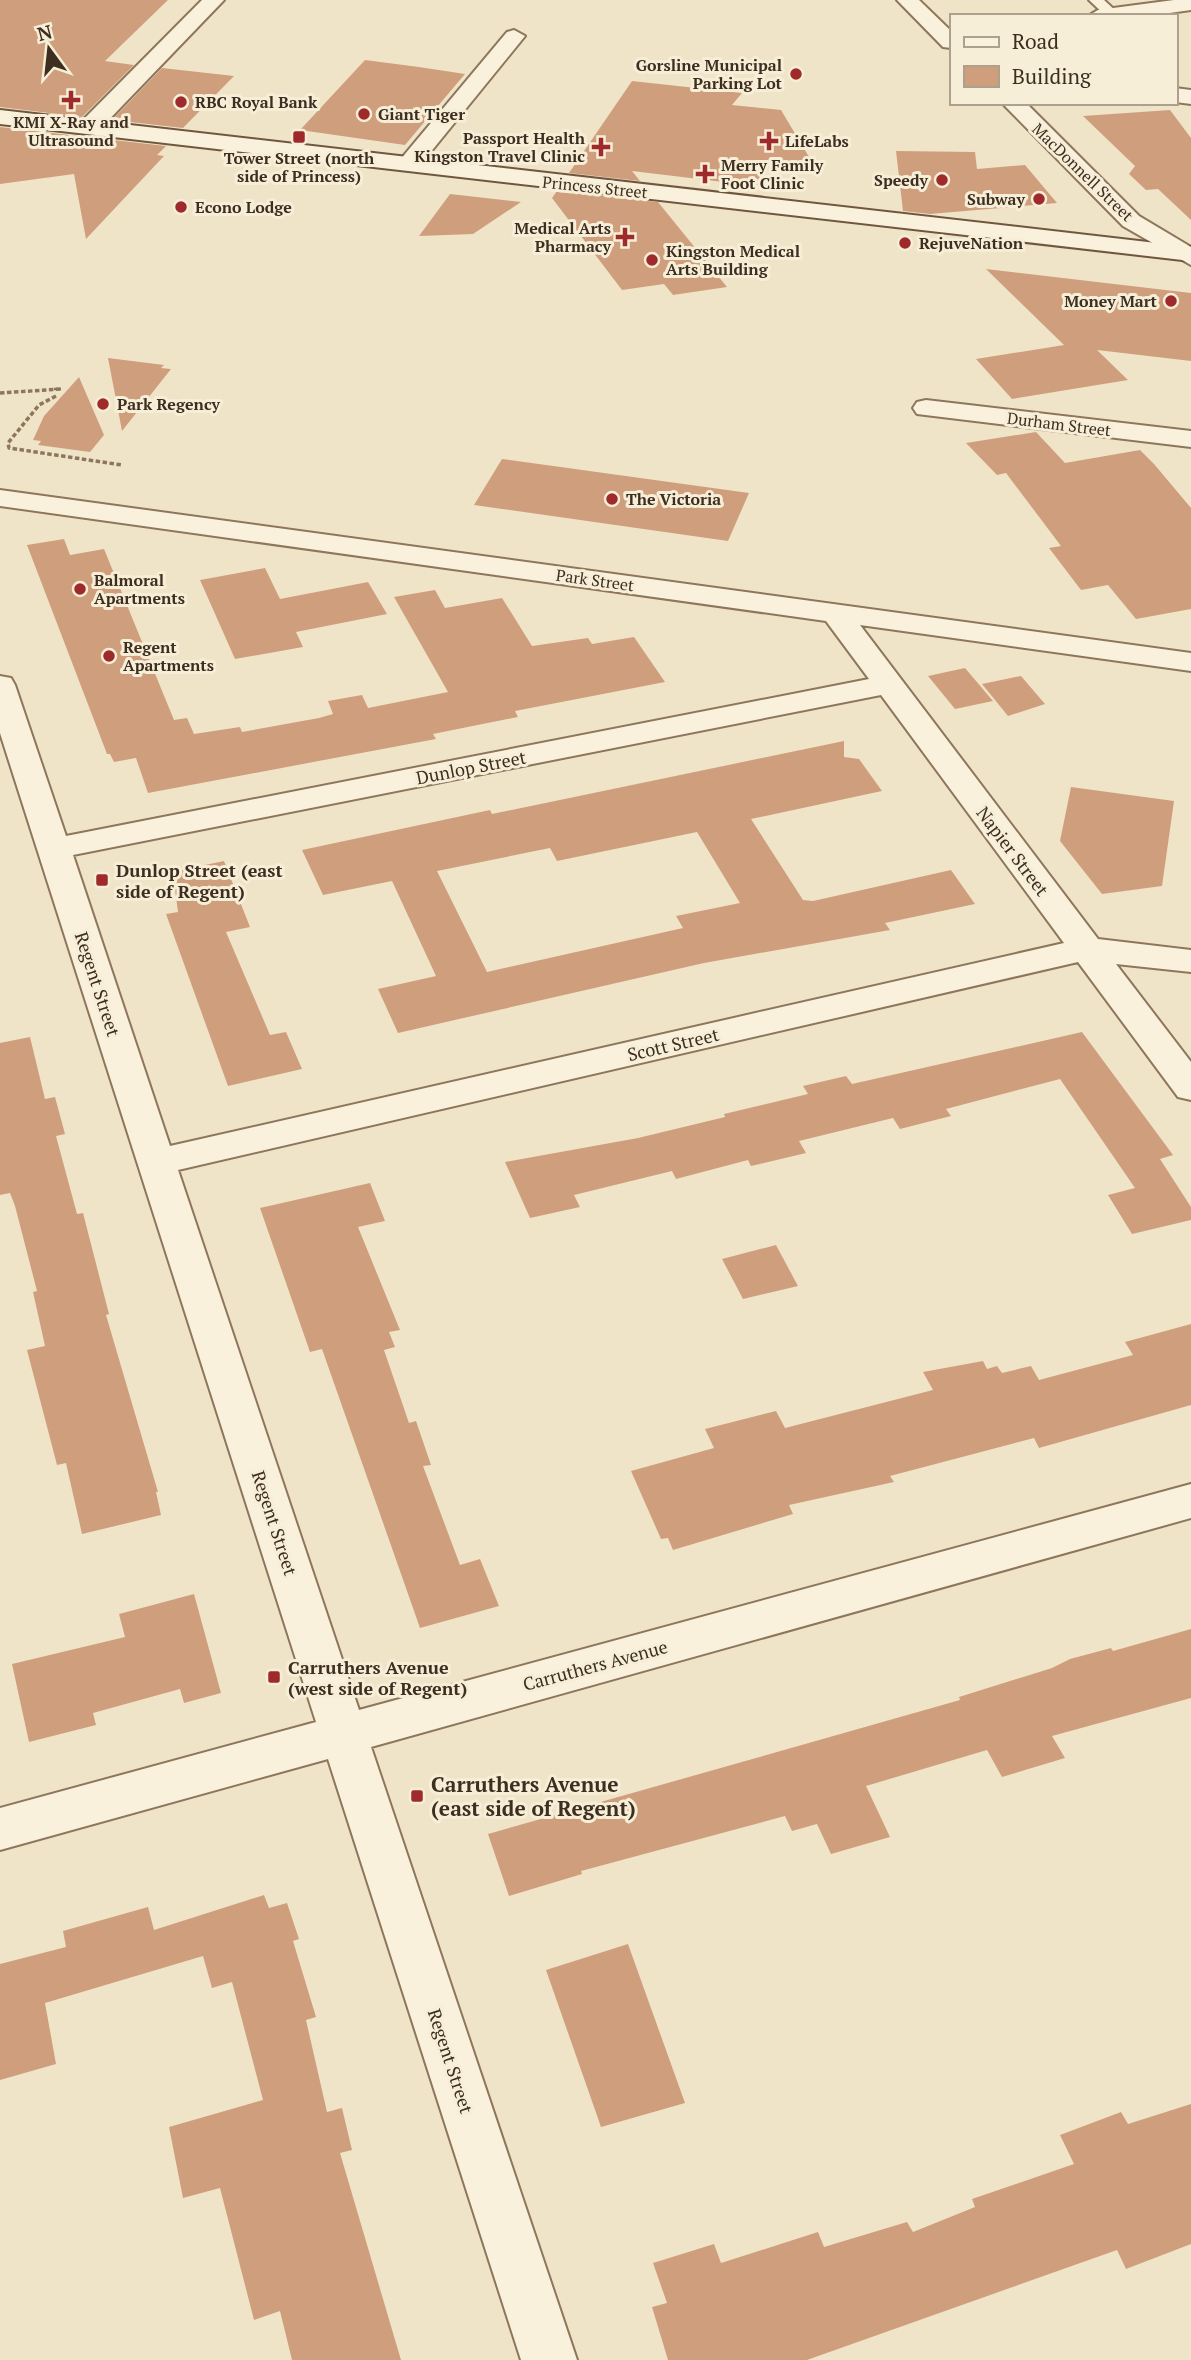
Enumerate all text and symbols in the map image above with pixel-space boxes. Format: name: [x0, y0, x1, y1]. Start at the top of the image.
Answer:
north arrow: [14, 14, 84, 84]
legend: [950, 14, 1177, 105]
text: N: [34, 18, 55, 46]
text: Road: [1012, 27, 1059, 55]
place label: Gorsline Municipal Parking Lot: [636, 54, 783, 94]
text: Building: [1012, 62, 1092, 90]
marker: Gorsline Municipal Parking Lot: [788, 66, 804, 82]
marker: KMI X-Ray and Ultrasound: [61, 90, 81, 110]
place label: RBC Royal Bank: [195, 91, 318, 113]
marker: RBC Royal Bank: [173, 94, 189, 110]
place label: Giant Tiger: [378, 103, 465, 125]
marker: Giant Tiger: [356, 106, 372, 122]
place label: KMI X-Ray and Ultrasound: [13, 111, 129, 151]
street label: MacDonnell Street: [1028, 118, 1138, 226]
place label: Passport Health Kingston Travel Clinic: [414, 127, 586, 167]
marker: Tower Street (north side of Princess): [291, 129, 307, 145]
place label: LifeLabs: [785, 130, 849, 152]
marker: LifeLabs: [759, 131, 779, 151]
marker: Passport Health Kingston Travel Clinic: [591, 137, 611, 157]
place label: Tower Street (north side of Princess): [224, 147, 375, 187]
place label: Merry Family Foot Clinic: [721, 154, 824, 194]
marker: Merry Family Foot Clinic: [695, 164, 715, 184]
place label: Speedy: [874, 169, 929, 191]
street label: Princess Street: [541, 171, 649, 203]
marker: Speedy: [934, 172, 950, 188]
place label: Subway: [967, 188, 1026, 210]
marker: Subway: [1031, 191, 1047, 207]
place label: Econo Lodge: [195, 196, 292, 218]
marker: Econo Lodge: [173, 199, 189, 215]
place label: Medical Arts Pharmacy: [514, 217, 612, 257]
marker: Medical Arts Pharmacy: [617, 229, 633, 245]
place label: RejuveNation: [919, 232, 1024, 254]
marker: RejuveNation: [897, 235, 913, 251]
place label: Kingston Medical Arts Building: [666, 240, 800, 280]
marker: Kingston Medical Arts Building: [644, 252, 660, 268]
place label: Money Mart: [1064, 290, 1158, 312]
marker: Money Mart: [1163, 293, 1179, 309]
place label: Park Regency: [117, 393, 221, 415]
marker: Park Regency: [95, 396, 111, 412]
street label: Durham Street: [1006, 407, 1112, 441]
place label: The Victoria: [626, 488, 721, 510]
marker: The Victoria: [604, 491, 620, 507]
street label: Park Street: [555, 564, 635, 596]
place label: Balmoral Apartments: [94, 569, 185, 609]
marker: Balmoral Apartments: [72, 581, 88, 597]
place label: Regent Apartments: [123, 636, 214, 676]
marker: Regent Apartments: [101, 648, 117, 664]
street label: Dunlop Street: [414, 745, 528, 789]
street label: Napier Street: [971, 801, 1055, 901]
place label: Dunlop Street (east side of Regent): [116, 858, 283, 903]
marker: Dunlop Street (east side of Regent): [94, 872, 110, 888]
street label: Regent Street: [70, 929, 126, 1040]
street label: Scott Street: [625, 1022, 721, 1066]
street label: Regent Street: [247, 1468, 303, 1579]
street label: Carruthers Avenue: [520, 1634, 670, 1696]
place label: Carruthers Avenue (west side of Regent): [288, 1655, 467, 1700]
marker: Carruthers Avenue (west side of Regent): [266, 1669, 282, 1685]
place label: Carruthers Avenue (east side of Regent): [431, 1770, 636, 1822]
marker: Carruthers Avenue (east side of Regent): [409, 1788, 425, 1804]
street label: Regent Street: [423, 2006, 479, 2117]

